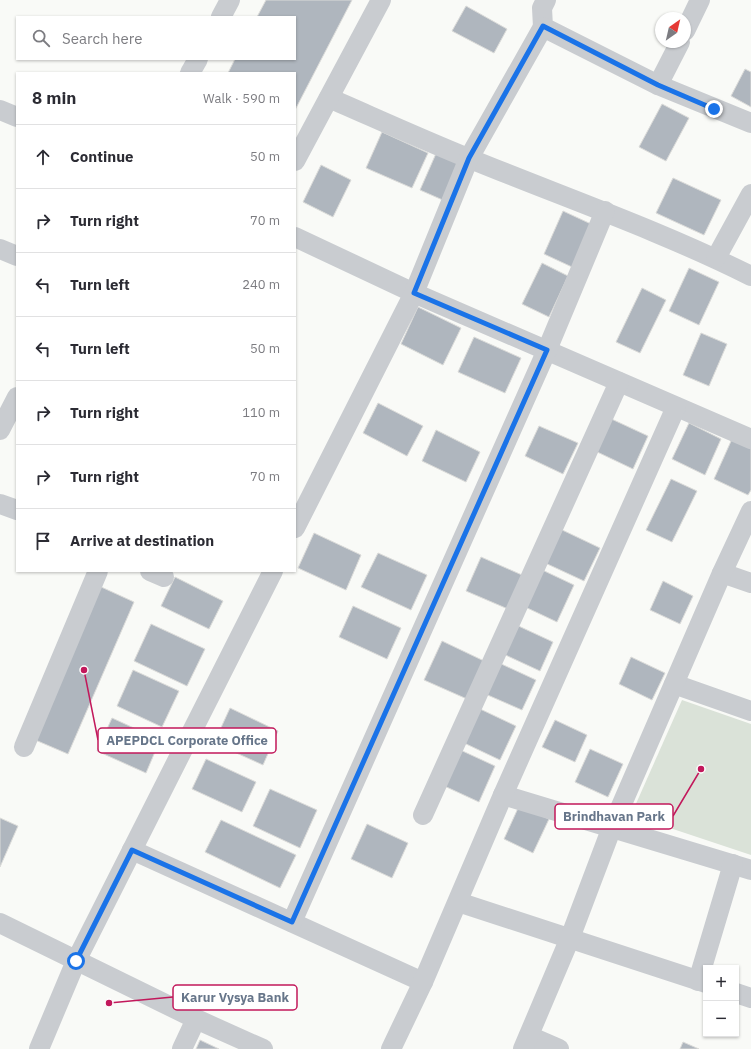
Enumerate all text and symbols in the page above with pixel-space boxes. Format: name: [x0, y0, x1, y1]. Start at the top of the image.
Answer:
north arrow: [655, 12, 691, 48]
search box: [16, 16, 296, 60]
icon: search: [30, 27, 52, 49]
text: Search here: [62, 29, 142, 48]
text: 8 min: [32, 87, 76, 109]
text: Walk · 590 m: [203, 90, 280, 107]
route end: [705, 100, 723, 118]
icon: ahead: [32, 146, 54, 168]
text: Continue: [70, 147, 134, 166]
text: 50 m: [250, 148, 280, 165]
icon: right: [32, 210, 54, 232]
text: Turn right: [70, 211, 139, 230]
text: 70 m: [250, 212, 280, 229]
icon: left: [32, 274, 54, 296]
text: Turn left: [70, 275, 130, 294]
text: 240 m: [242, 276, 280, 293]
icon: left: [32, 338, 54, 360]
text: Turn left: [70, 339, 130, 358]
text: 50 m: [250, 340, 280, 357]
icon: right: [32, 402, 54, 424]
text: Turn right: [70, 403, 139, 422]
text: 110 m: [242, 404, 280, 421]
icon: right: [32, 466, 54, 488]
text: Turn right: [70, 467, 139, 486]
text: 70 m: [250, 468, 280, 485]
icon: arrive: [32, 530, 54, 552]
text: Arrive at destination: [70, 531, 214, 550]
callout: APEPDCL Corporate Office: [98, 728, 276, 753]
text: APEPDCL Corporate Office: [106, 732, 268, 749]
callout: Brindhavan Park: [555, 804, 673, 829]
text: Brindhavan Park: [563, 808, 665, 825]
route start: [67, 952, 85, 970]
map controls: [703, 965, 739, 1037]
button: +: [703, 965, 739, 1001]
callout: Karur Vysya Bank: [173, 985, 297, 1010]
text: Karur Vysya Bank: [181, 989, 289, 1006]
button: −: [703, 1001, 739, 1037]

